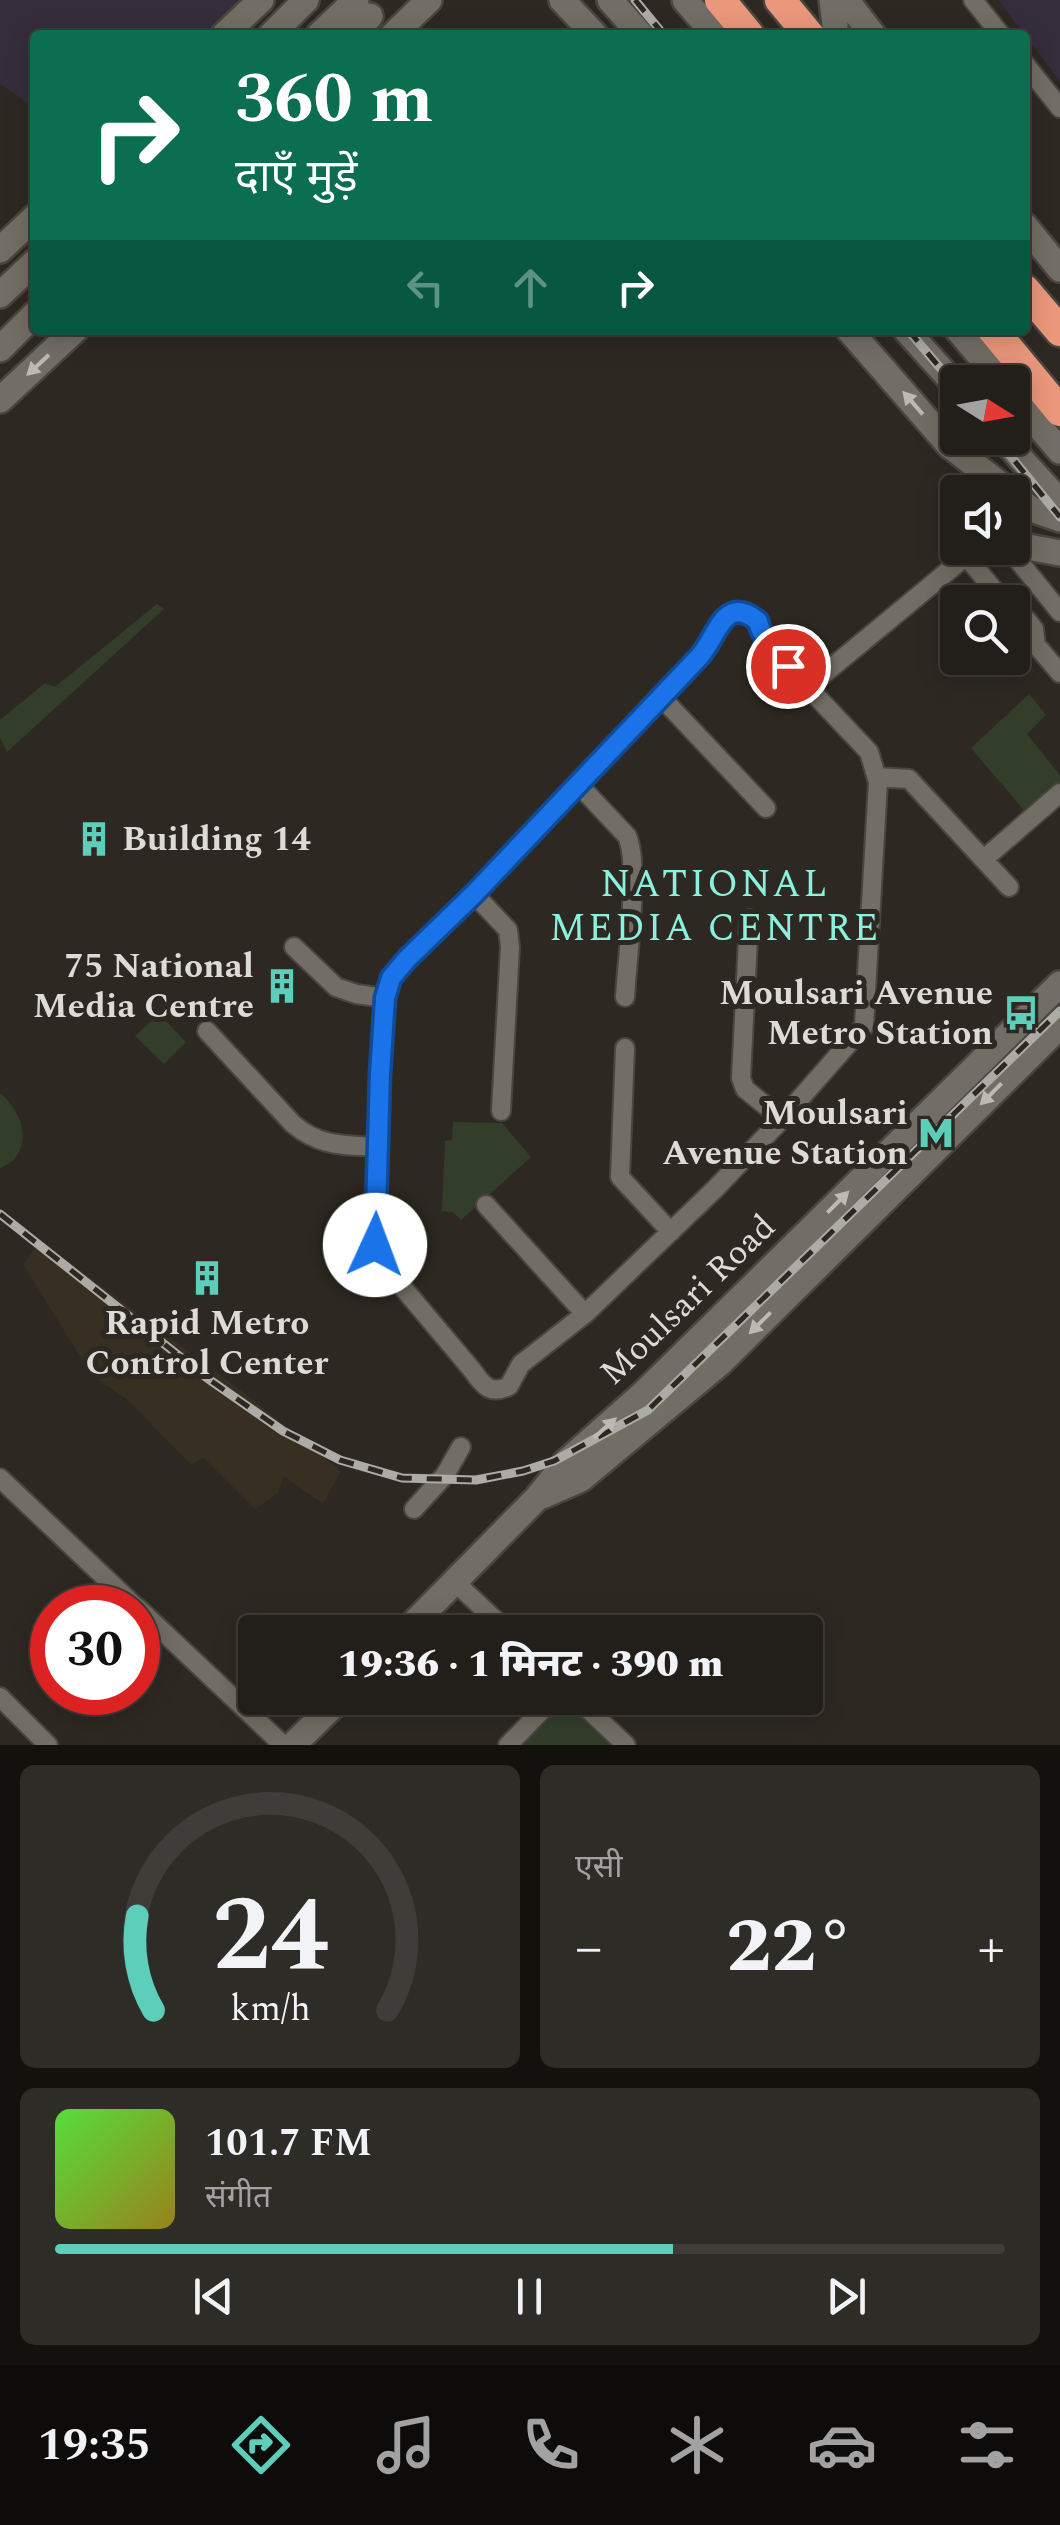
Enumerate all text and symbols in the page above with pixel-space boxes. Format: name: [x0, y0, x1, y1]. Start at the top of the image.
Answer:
text: 360 m: [235, 47, 433, 153]
icon: right: [70, 70, 200, 200]
text: दाएँ मुड़ें: [235, 143, 358, 212]
icon: left: [398, 260, 453, 315]
icon: ahead: [503, 260, 558, 315]
icon: right: [608, 260, 663, 315]
one-way arrow: [26, 353, 50, 376]
north arrow: [940, 365, 1030, 455]
map controls: [940, 365, 1030, 675]
one-way arrow: [902, 391, 924, 416]
button: sound: [940, 475, 1030, 565]
button: search: [940, 585, 1030, 675]
pin: [746, 624, 831, 709]
icon: arrive: [761, 639, 816, 694]
place label: Building 14: [122, 813, 311, 866]
building icon: Building 14: [75, 820, 113, 858]
district label: NATIONAL MEDIA CENTRE: [549, 856, 881, 958]
place label: 75 National Media Centre: [33, 940, 254, 1033]
building icon: 75 National Media Centre: [263, 967, 301, 1005]
place label: Moulsari Avenue Metro Station: [719, 967, 993, 1060]
bus stop icon: Moulsari Avenue Metro Station: [1002, 994, 1040, 1032]
one-way arrow: [979, 1082, 1003, 1106]
place label: Moulsari Avenue Station: [662, 1087, 908, 1180]
metro station icon: Moulsari Avenue Station: [917, 1114, 955, 1152]
one-way arrow: [826, 1191, 850, 1215]
position arrow: [323, 1193, 427, 1297]
street label: Moulsari Road: [588, 1202, 788, 1398]
building icon: Rapid Metro Control Center: [188, 1259, 226, 1297]
place label: Rapid Metro Control Center: [86, 1297, 329, 1390]
one-way arrow: [749, 1311, 773, 1334]
one-way arrow: [592, 1418, 617, 1440]
speed limit sign: 30: [30, 1585, 160, 1715]
text: 19:36 · 1 मिनट · 390 m: [337, 1636, 724, 1694]
text: एसी: [575, 1843, 623, 1892]
text: 24: [212, 1858, 328, 2016]
text: 22°: [726, 1891, 854, 2005]
text: −: [575, 1907, 603, 1990]
text: +: [977, 1907, 1005, 1990]
text: km/h: [230, 1982, 310, 2037]
text: 101.7 FM: [205, 2115, 372, 2173]
text: संगीत: [205, 2173, 271, 2222]
icon: previous: [186, 2269, 241, 2324]
icon: pause: [502, 2269, 557, 2324]
icon: next: [819, 2269, 874, 2324]
icon: directions: [226, 2410, 296, 2480]
icon: music: [371, 2410, 441, 2480]
icon: phone: [516, 2410, 586, 2480]
icon: climate: [662, 2410, 732, 2480]
icon: car: [807, 2410, 877, 2480]
icon: filters: [952, 2410, 1022, 2480]
text: 19:35: [38, 2411, 151, 2480]

